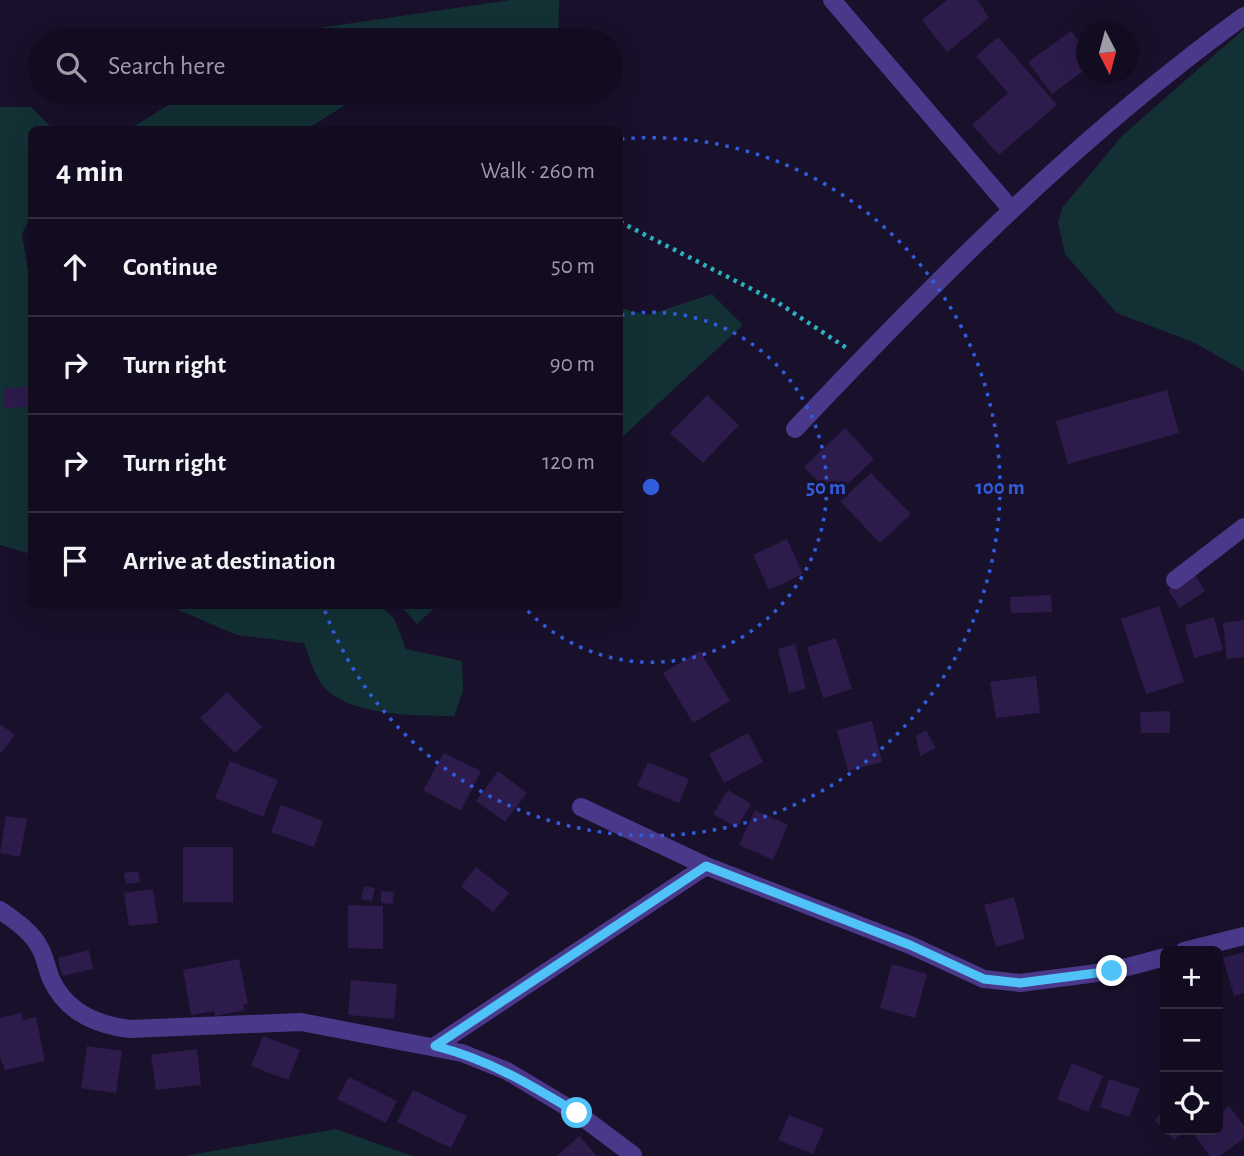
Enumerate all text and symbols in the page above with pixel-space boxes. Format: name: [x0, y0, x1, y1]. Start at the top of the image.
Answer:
north arrow: [1076, 21, 1139, 84]
search box: [28, 28, 623, 105]
icon: search: [52, 48, 90, 86]
text: Search here: [108, 53, 226, 79]
text: 4 min: [56, 157, 124, 187]
text: Walk · 260 m: [480, 160, 595, 183]
icon: ahead: [56, 248, 94, 286]
text: Continue: [123, 254, 218, 280]
text: 50 m: [551, 255, 595, 278]
icon: right: [56, 346, 94, 384]
text: Turn right: [123, 352, 226, 378]
text: 90 m: [550, 353, 595, 376]
icon: right: [56, 444, 94, 482]
text: Turn right: [123, 450, 226, 476]
text: 120 m: [542, 451, 595, 474]
centre of rings: [639, 475, 663, 499]
text: 50 m: [806, 477, 846, 498]
text: 100 m: [975, 477, 1025, 498]
icon: arrive: [56, 542, 94, 580]
text: Arrive at destination: [123, 548, 336, 574]
map controls: [1160, 946, 1223, 1135]
button: +: [1160, 946, 1223, 1009]
route end: [1096, 955, 1127, 986]
button: −: [1160, 1009, 1223, 1072]
button: locate: [1160, 1072, 1223, 1135]
route start: [561, 1097, 592, 1128]

